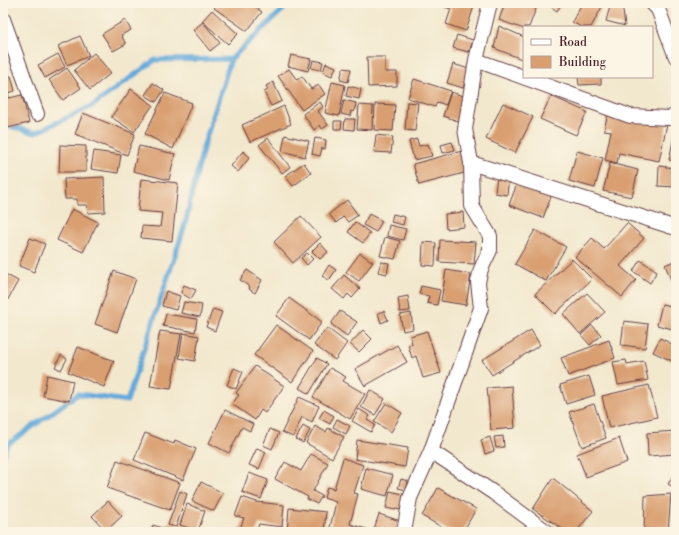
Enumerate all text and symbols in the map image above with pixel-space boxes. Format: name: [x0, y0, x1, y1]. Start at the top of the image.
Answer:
legend: [523, 26, 653, 78]
text: Road: [559, 35, 587, 50]
text: Building: [558, 55, 607, 70]

